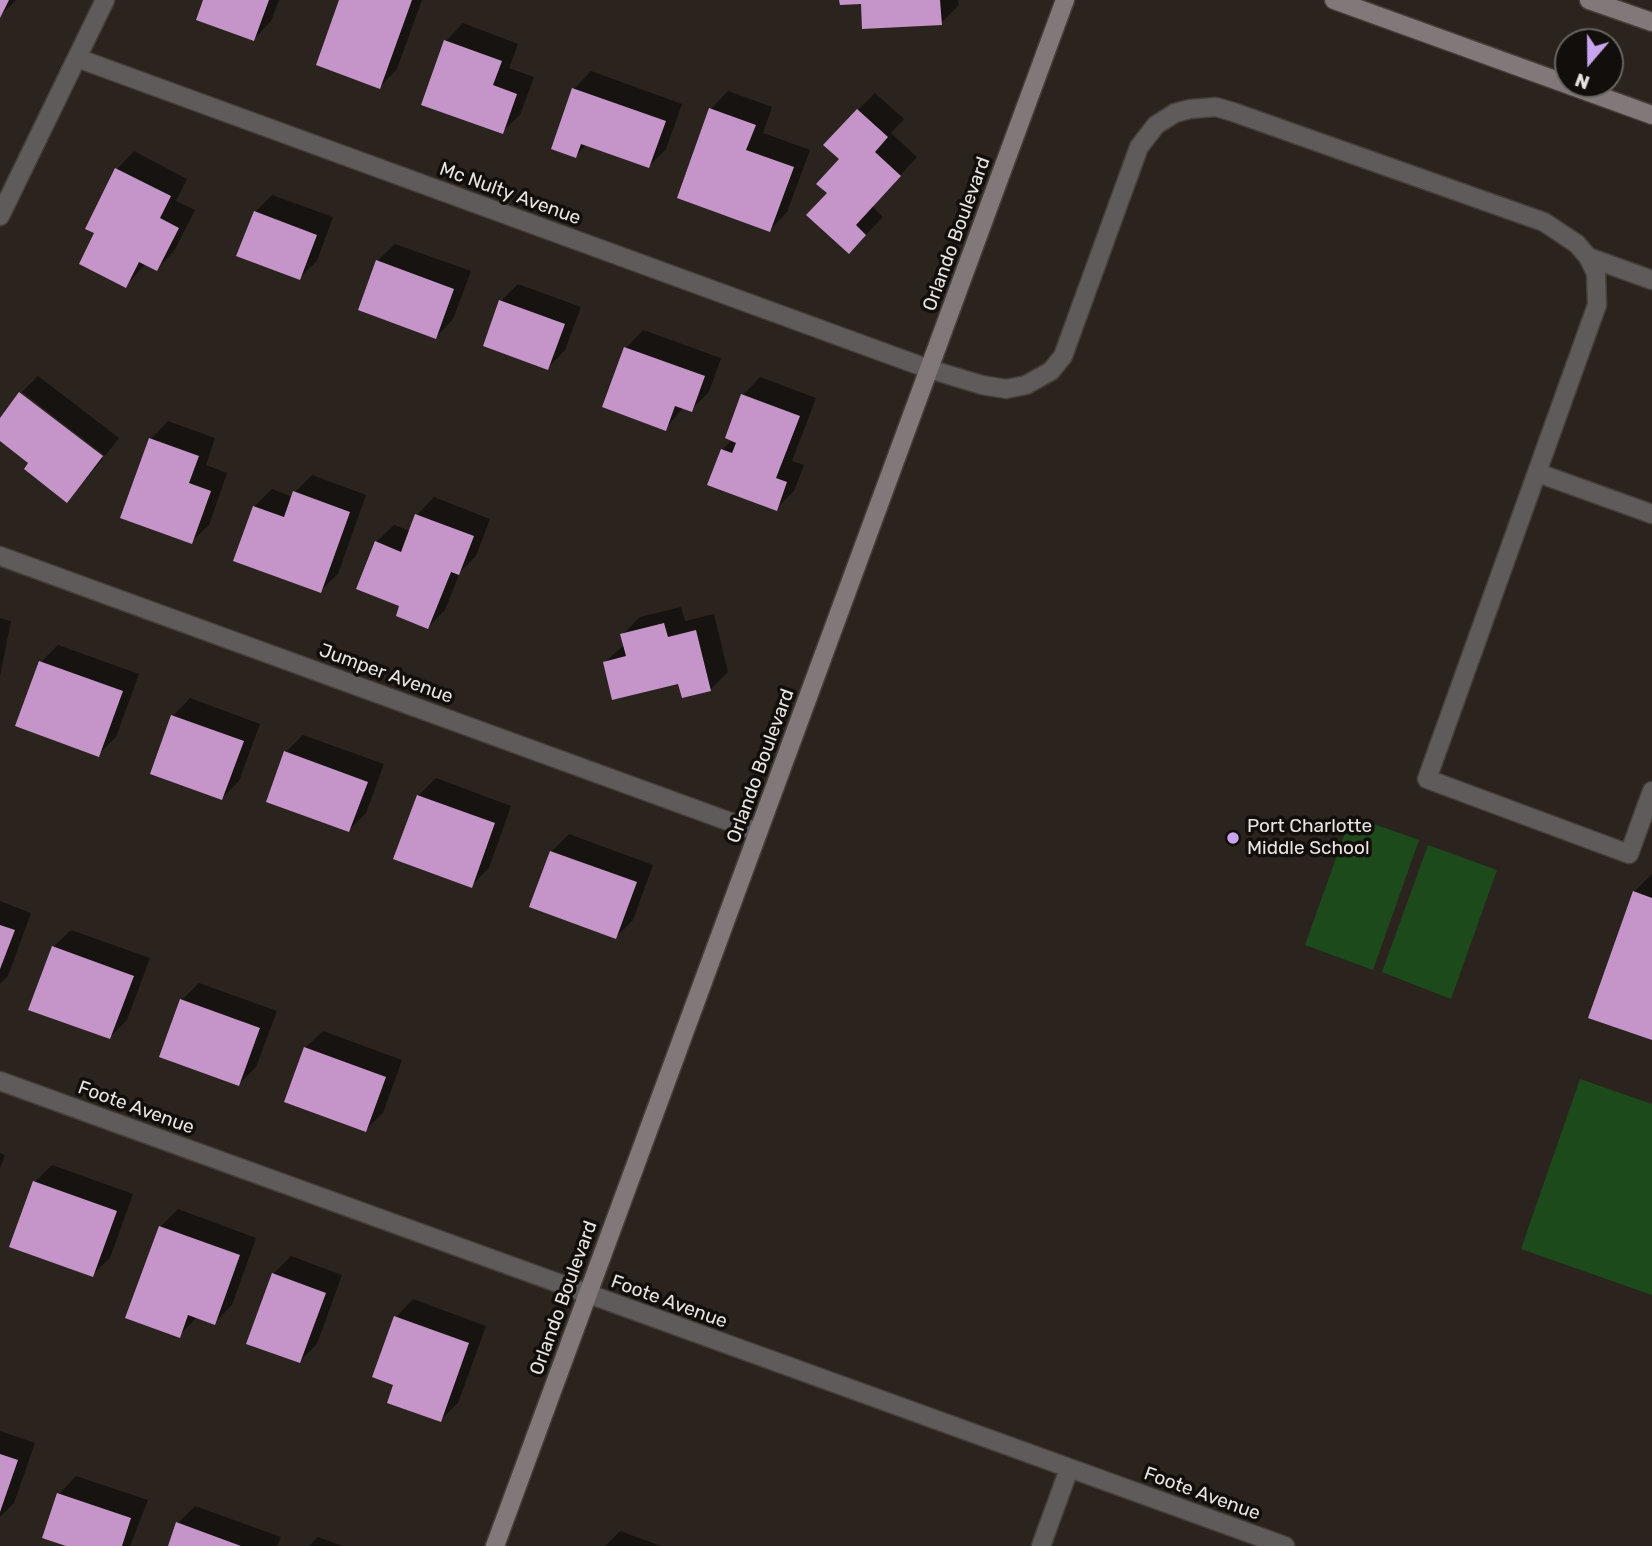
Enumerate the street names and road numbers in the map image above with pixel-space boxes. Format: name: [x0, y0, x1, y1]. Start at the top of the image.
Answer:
street label: Orlando Boulevard: [919, 154, 995, 314]
street label: Mc Nulty Avenue: [436, 158, 584, 230]
street label: Jumper Avenue: [316, 639, 456, 709]
street label: Orlando Boulevard: [723, 686, 799, 846]
street label: Foote Avenue: [75, 1076, 197, 1140]
street label: Orlando Boulevard: [526, 1218, 602, 1378]
street label: Foote Avenue: [608, 1270, 730, 1334]
street label: Foote Avenue: [1141, 1462, 1263, 1526]

